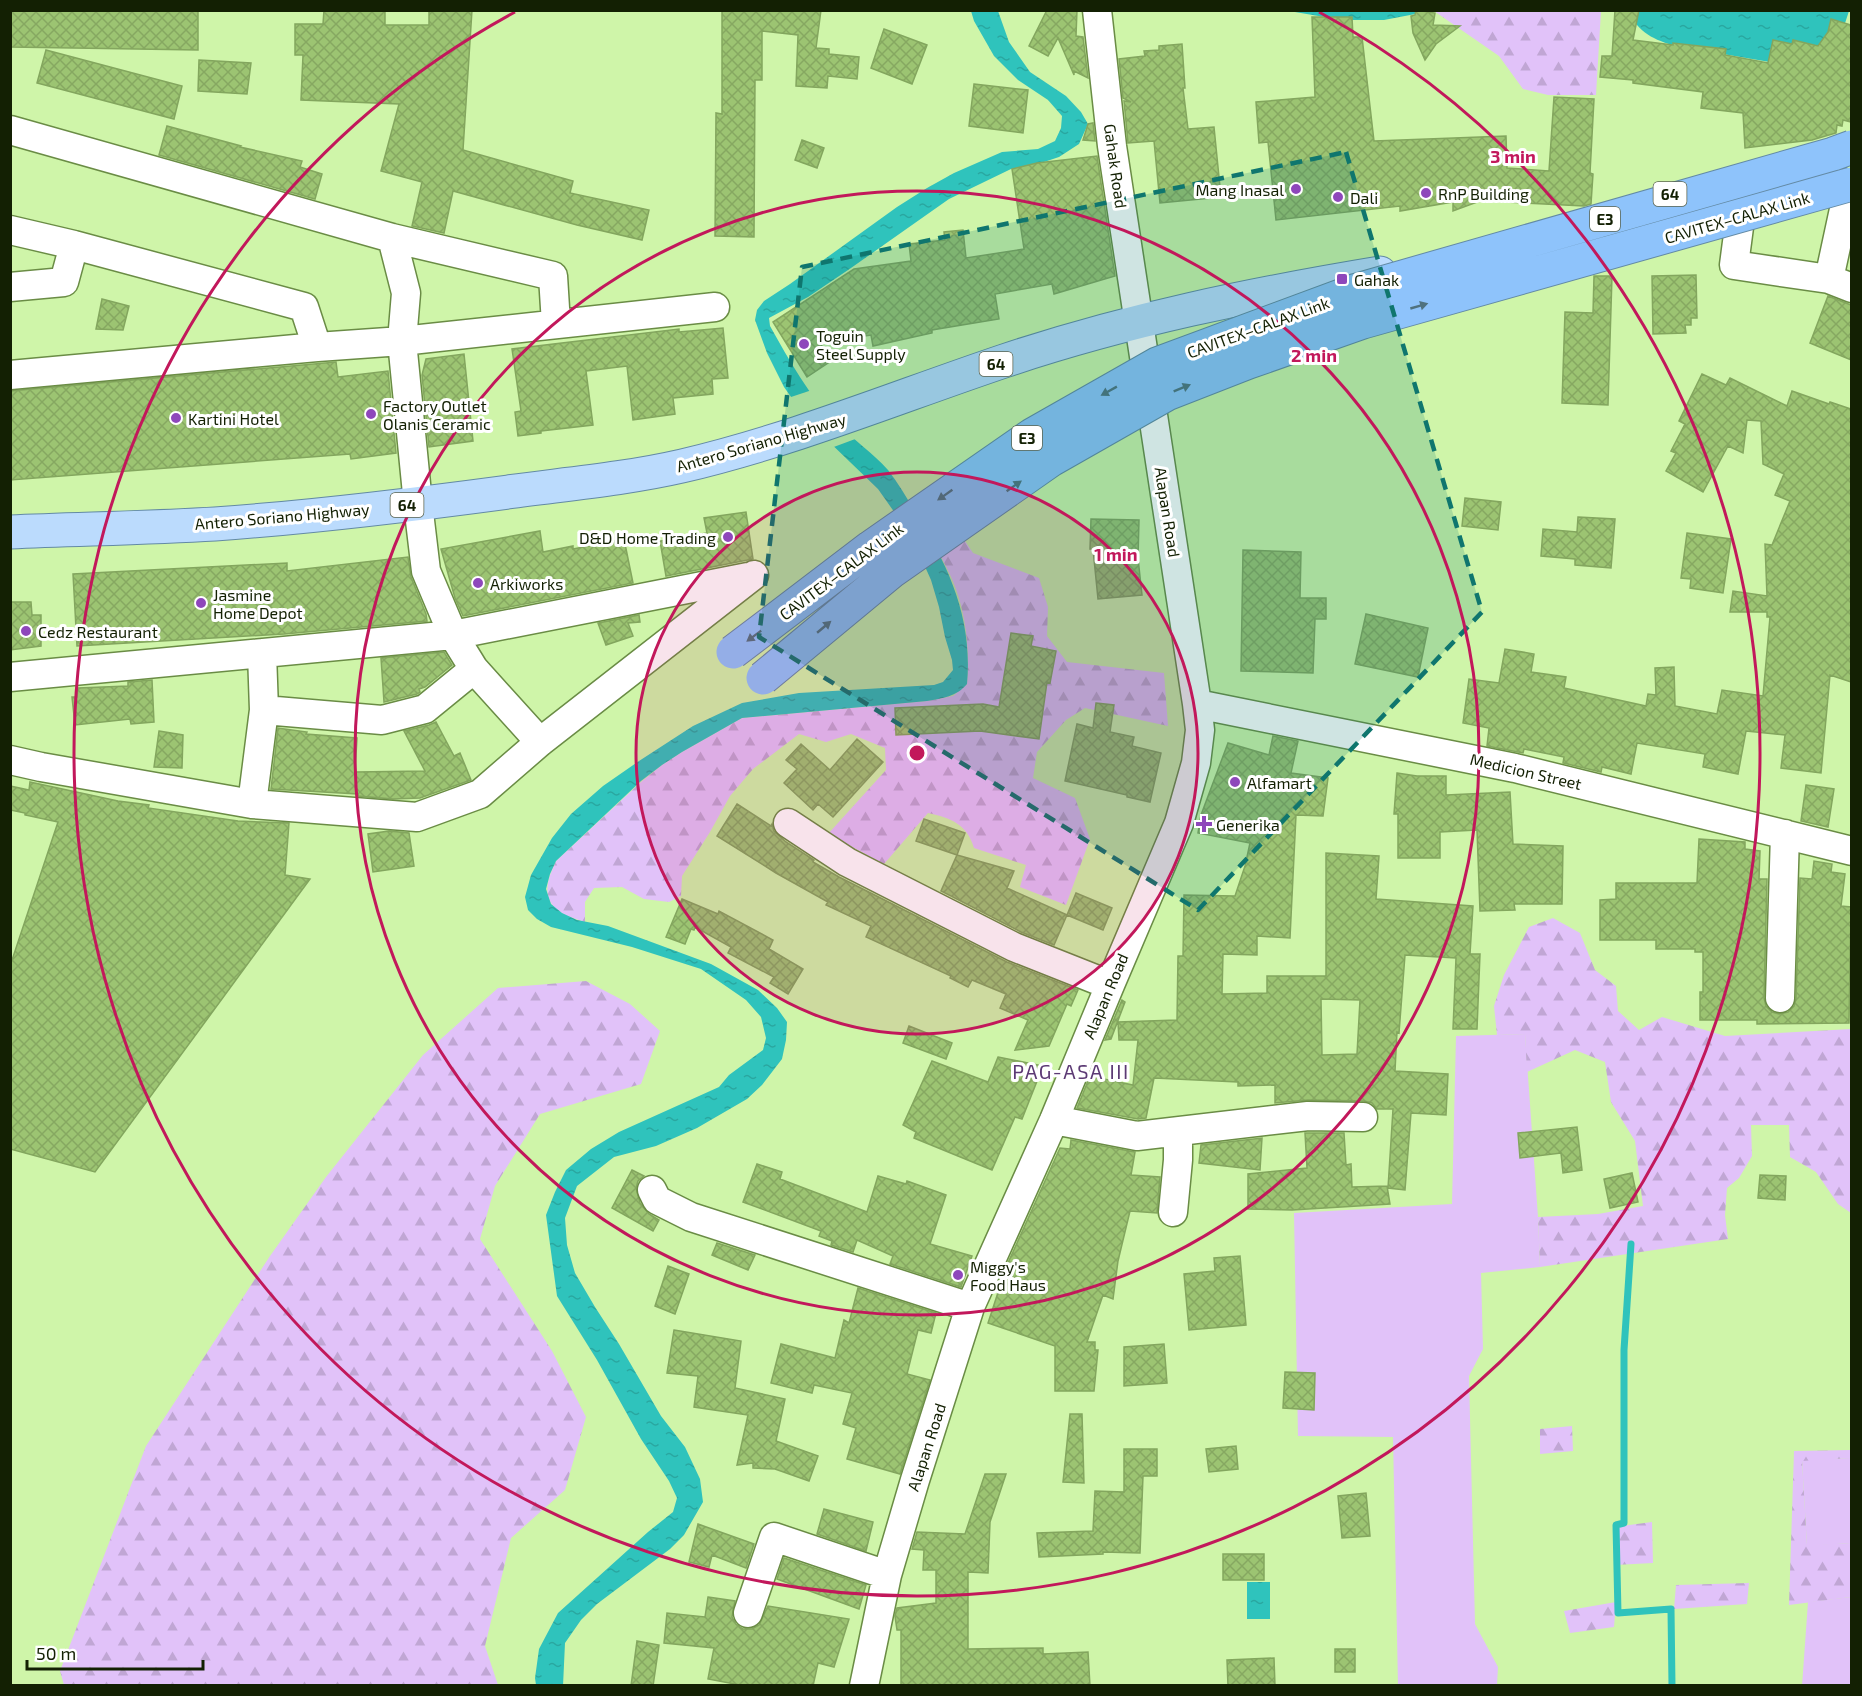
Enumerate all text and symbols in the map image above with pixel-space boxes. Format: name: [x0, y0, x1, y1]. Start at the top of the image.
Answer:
street label: Gahak Road: [1101, 122, 1131, 210]
text: 3 min: [1490, 145, 1536, 167]
place label: Mang Inasal: [1195, 180, 1284, 199]
marker: Mang Inasal: [1289, 182, 1303, 196]
road number: 64: [1654, 182, 1686, 206]
place label: RnP Building: [1438, 184, 1529, 203]
marker: RnP Building: [1419, 186, 1433, 200]
street label: CAVITEX–CALAX Link: [1662, 187, 1812, 247]
place label: Dali: [1350, 188, 1378, 207]
marker: Dali: [1331, 190, 1345, 204]
road number: E3: [1590, 207, 1620, 231]
place label: Gahak: [1354, 270, 1399, 289]
marker: Gahak: [1335, 272, 1349, 286]
street label: CAVITEX–CALAX Link: [1184, 292, 1332, 362]
one-way arrow: [1410, 301, 1428, 310]
place label: Toguin Steel Supply: [816, 326, 906, 363]
marker: Toguin Steel Supply: [797, 337, 811, 351]
text: 2 min: [1291, 344, 1337, 366]
road number: 64: [980, 352, 1012, 376]
one-way arrow: [1174, 383, 1192, 393]
one-way arrow: [1100, 386, 1117, 396]
place label: Factory Outlet Olanis Ceramic: [383, 396, 491, 433]
marker: Factory Outlet Olanis Ceramic: [364, 407, 378, 421]
place label: Kartini Hotel: [188, 409, 279, 428]
street label: Antero Soriano Highway: [674, 409, 848, 475]
marker: Kartini Hotel: [169, 411, 183, 425]
road number: E3: [1012, 426, 1042, 450]
street label: Alapan Road: [1151, 465, 1185, 559]
one-way arrow: [1006, 480, 1022, 492]
one-way arrow: [937, 489, 953, 501]
road number: 64: [390, 493, 424, 517]
street label: Antero Soriano Highway: [194, 499, 371, 533]
street label: CAVITEX–CALAX Link: [775, 518, 907, 624]
place label: D&D Home Trading: [579, 528, 716, 547]
marker: D&D Home Trading: [721, 530, 735, 544]
text: 1 min: [1094, 543, 1138, 565]
place label: Arkiworks: [490, 574, 563, 593]
marker: Arkiworks: [471, 576, 485, 590]
place label: Jasmine Home Depot: [213, 585, 303, 622]
marker: Jasmine Home Depot: [194, 596, 208, 610]
one-way arrow: [816, 621, 831, 634]
place label: Cedz Restaurant: [38, 622, 158, 641]
marker: Cedz Restaurant: [19, 624, 33, 638]
one-way arrow: [747, 630, 763, 642]
centre of rings: [907, 743, 927, 763]
street label: Medicion Street: [1468, 749, 1584, 793]
place label: Alfamart: [1247, 773, 1312, 792]
marker: Alfamart: [1228, 775, 1242, 789]
place label: Generika: [1216, 815, 1280, 834]
marker: Generika: [1197, 817, 1211, 831]
street label: Alapan Road: [1078, 950, 1132, 1042]
district label: PAG-ASA III: [1012, 1059, 1130, 1083]
place label: Miggy's Food Haus: [970, 1257, 1046, 1294]
marker: Miggy's Food Haus: [951, 1268, 965, 1282]
street label: Alapan Road: [903, 1401, 949, 1493]
scale bar: [27, 1633, 202, 1671]
text: 50 m: [36, 1642, 76, 1664]

